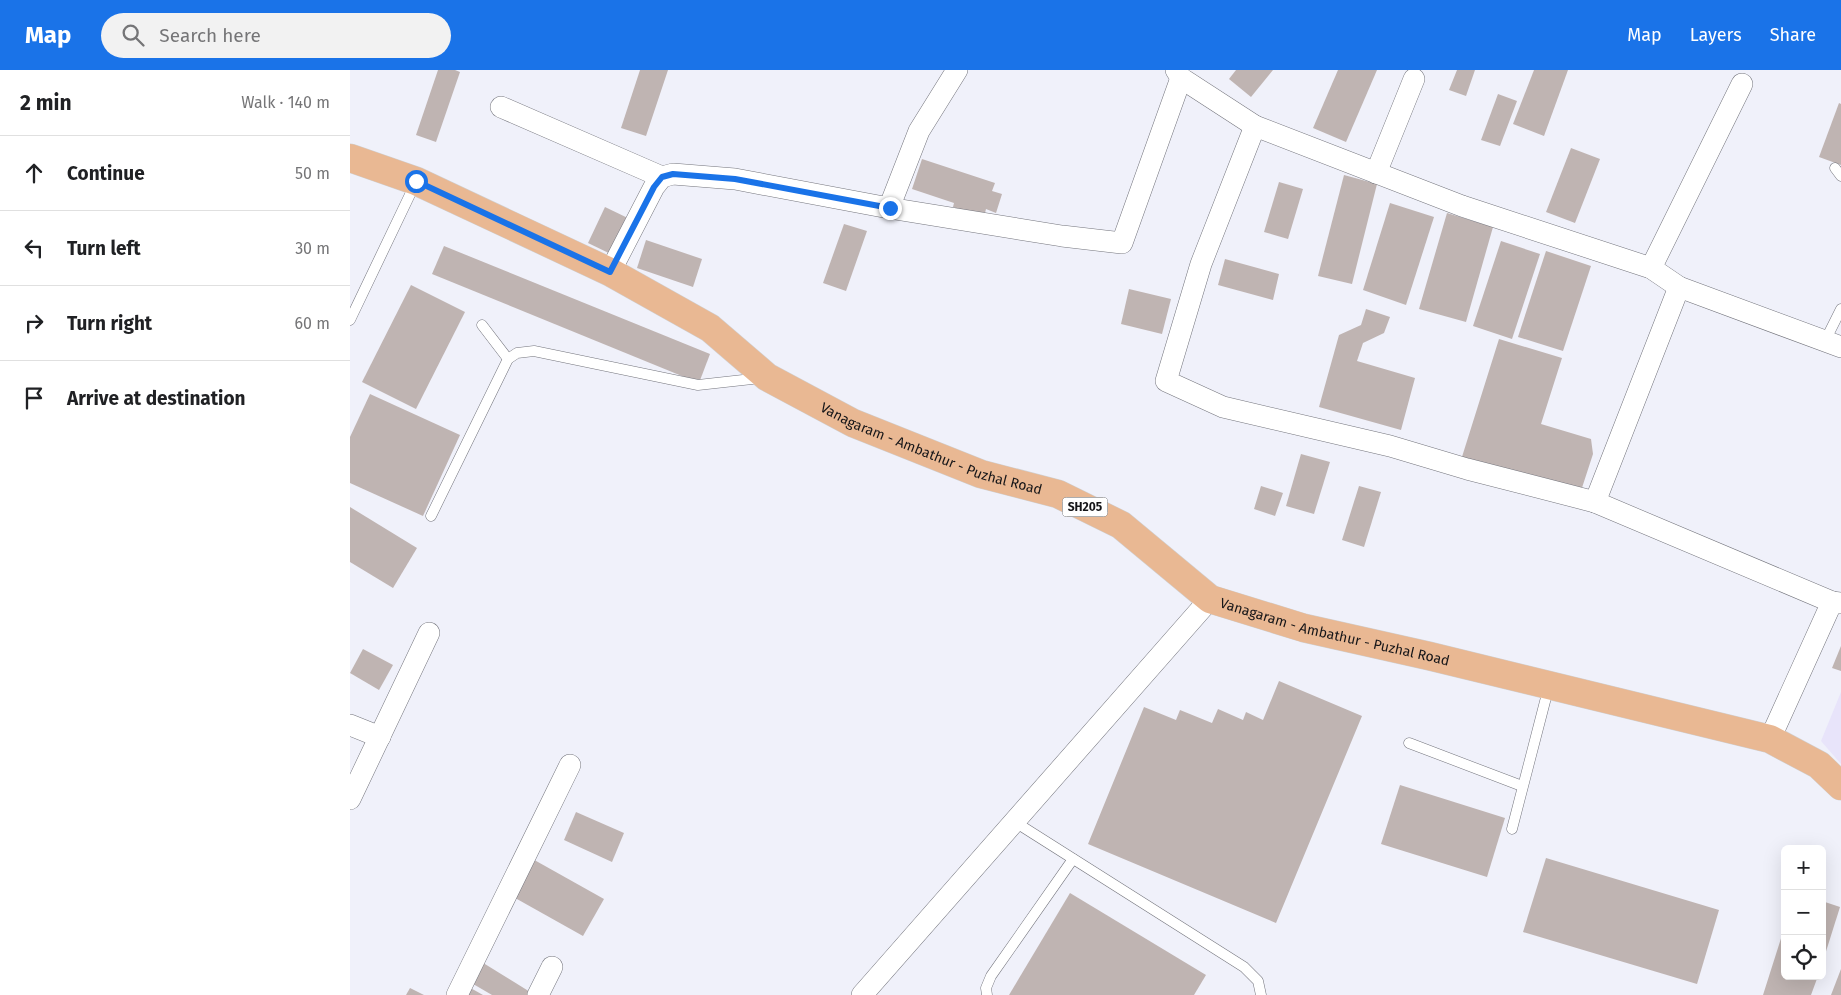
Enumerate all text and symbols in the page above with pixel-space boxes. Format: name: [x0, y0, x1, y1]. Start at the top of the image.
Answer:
search box: [101, 13, 451, 58]
text: Map: [25, 21, 71, 49]
icon: search: [119, 21, 147, 49]
text: Search here: [159, 24, 261, 47]
text: Map: [1627, 24, 1662, 46]
text: Layers: [1690, 24, 1742, 46]
text: Share: [1770, 24, 1816, 46]
text: 2 min: [20, 90, 72, 116]
text: Walk · 140 m: [241, 93, 330, 112]
icon: ahead: [20, 159, 48, 187]
text: Continue: [67, 162, 145, 185]
text: 50 m: [295, 164, 330, 183]
route start: [405, 170, 428, 193]
route end: [879, 197, 902, 220]
icon: left: [20, 234, 48, 262]
text: Turn left: [67, 237, 141, 260]
text: 30 m: [295, 239, 330, 258]
icon: right: [20, 309, 48, 337]
text: Turn right: [67, 312, 152, 335]
text: 60 m: [295, 314, 330, 333]
icon: arrive: [20, 384, 48, 412]
text: Arrive at destination: [67, 387, 246, 410]
street label: Vanagaram - Ambathur - Puzhal Road: [817, 399, 1044, 498]
road number: SH205: [1062, 498, 1108, 517]
street label: Vanagaram - Ambathur - Puzhal Road: [1218, 594, 1451, 669]
map controls: [1781, 845, 1826, 980]
button: +: [1781, 845, 1826, 890]
button: −: [1781, 890, 1826, 935]
button: locate: [1781, 935, 1826, 980]

